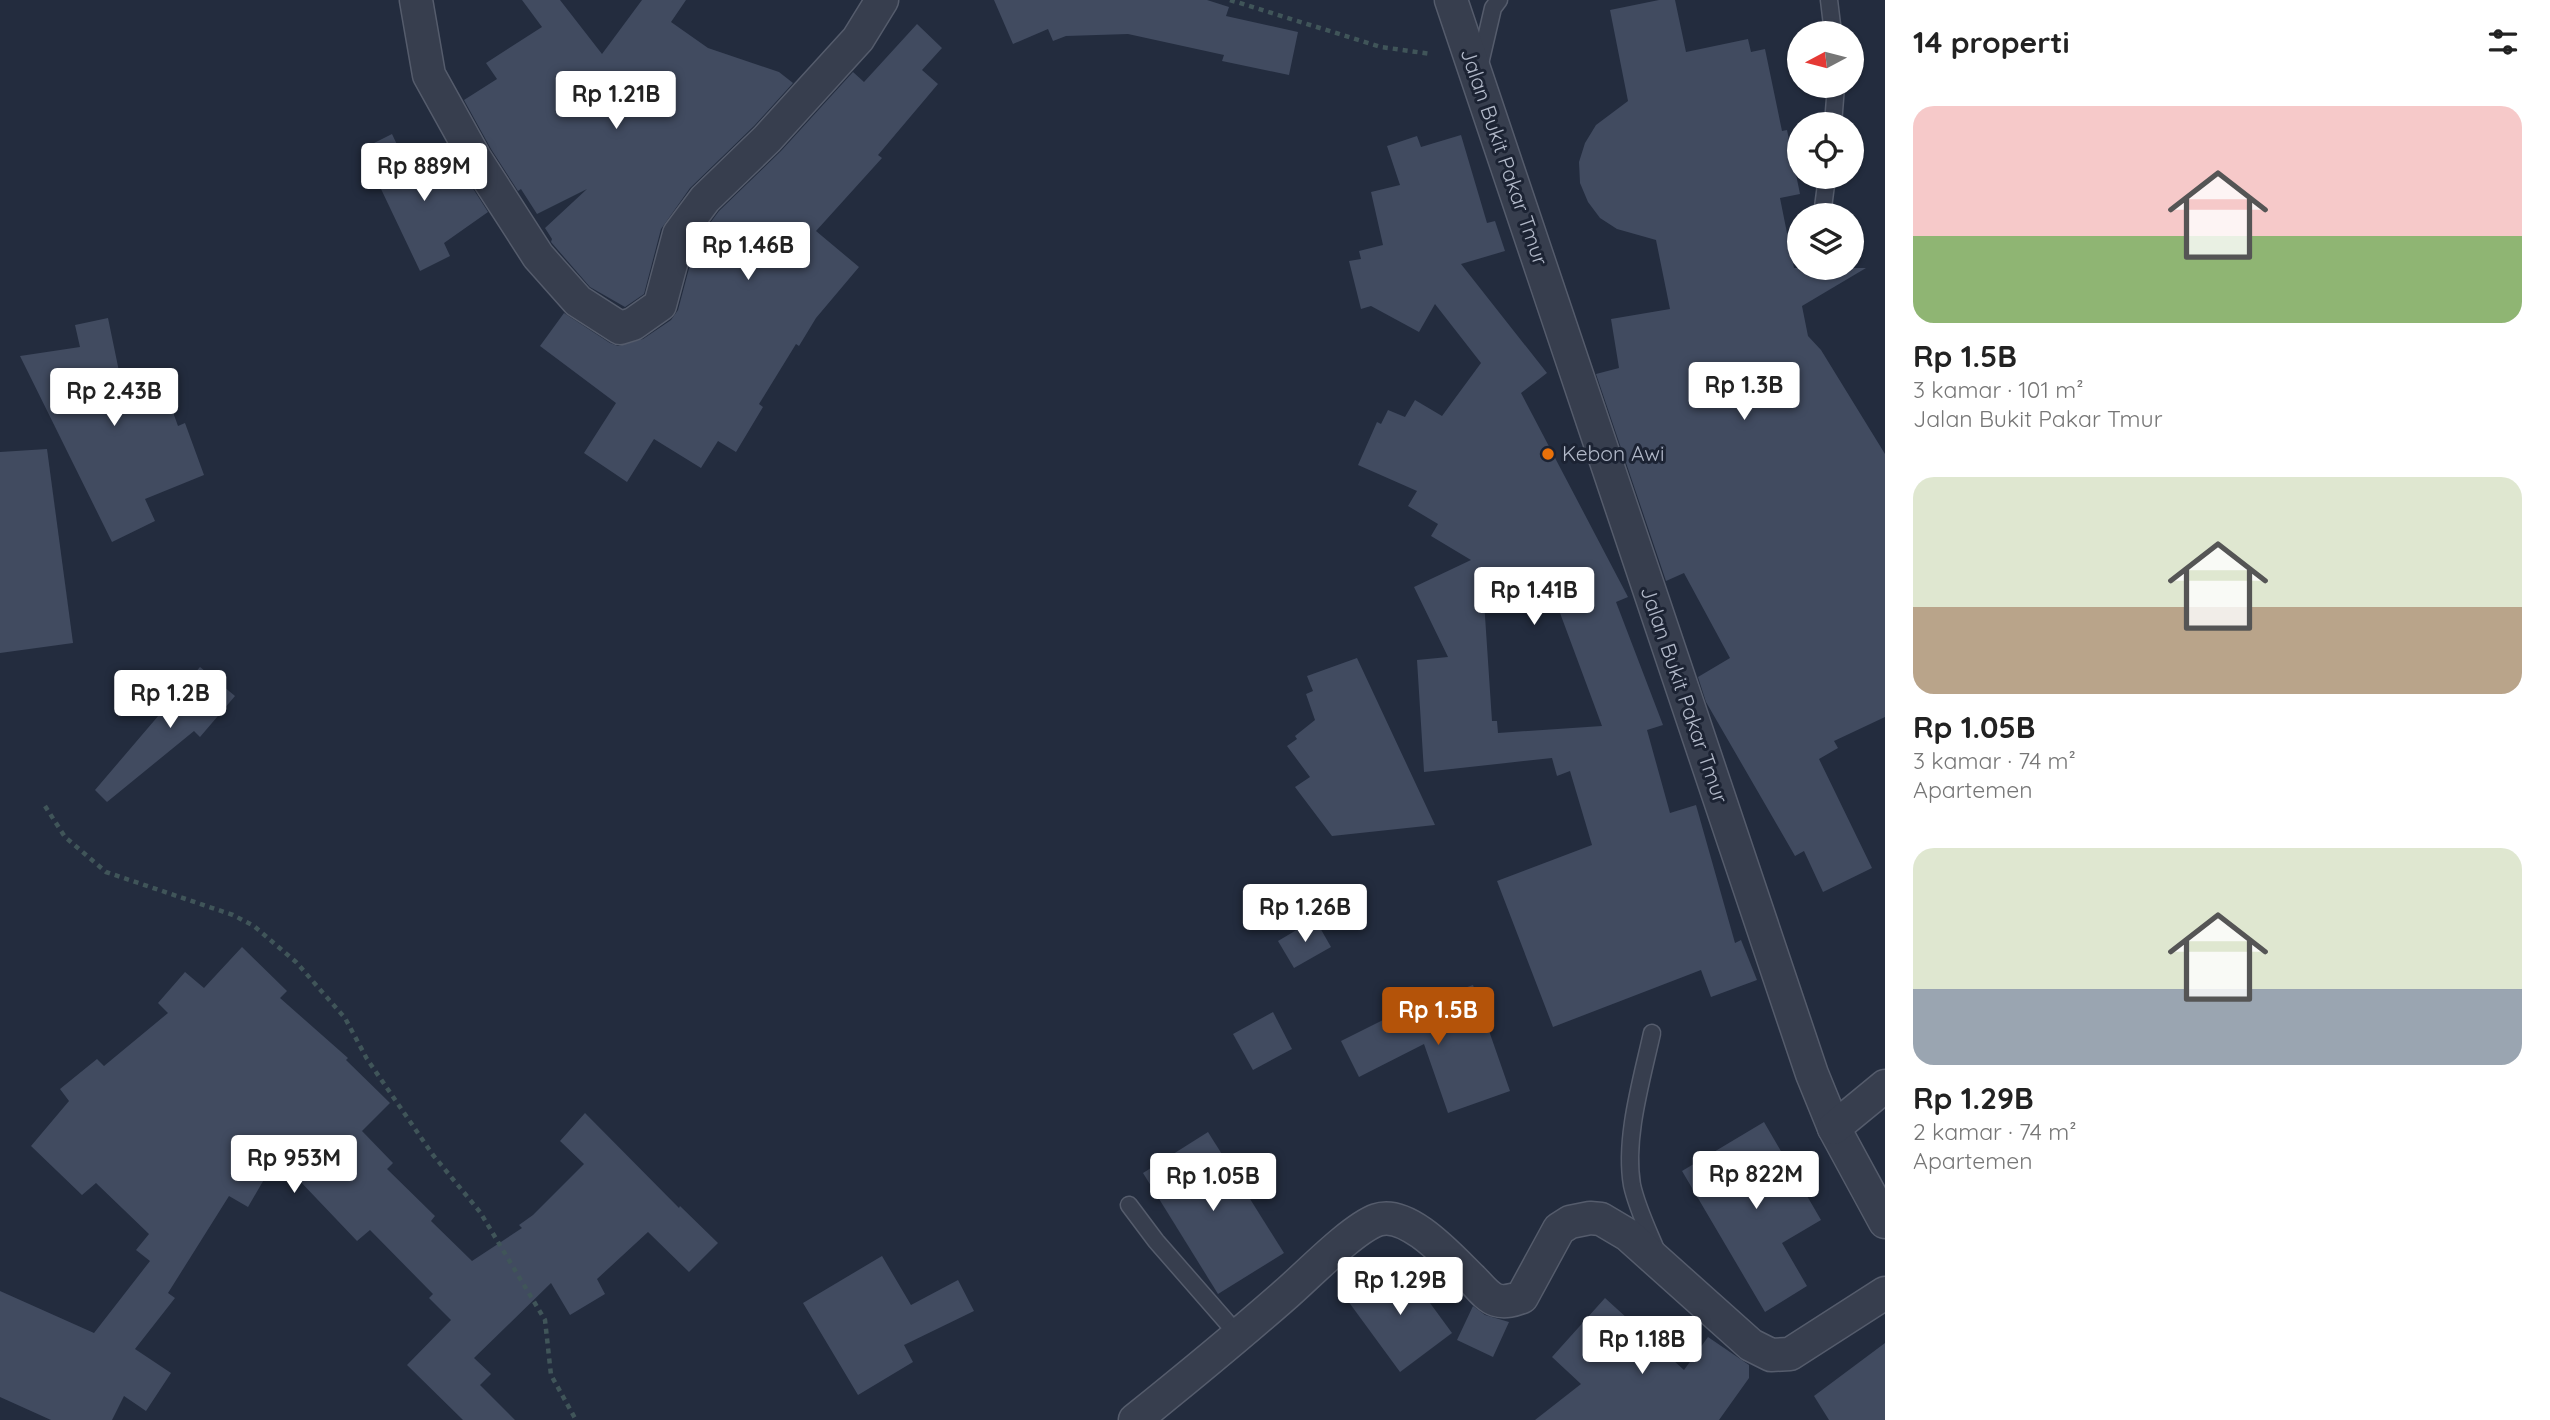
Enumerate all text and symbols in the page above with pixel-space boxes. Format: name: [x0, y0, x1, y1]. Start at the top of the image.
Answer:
north arrow: [1787, 21, 1864, 98]
map controls: [1787, 21, 1864, 280]
text: 14 properti: [1913, 23, 2070, 61]
icon: filters: [2484, 23, 2522, 61]
street label: Jalan Bukit Pakar Tmur: [1456, 45, 1554, 269]
pin: Rp 1.21B: [544, 72, 688, 131]
text: Rp 1.21B: [572, 79, 660, 108]
button: locate: [1787, 112, 1864, 189]
pin: Rp 889M: [359, 144, 489, 203]
text: Rp 889M: [377, 151, 471, 180]
icon: home: [2155, 152, 2281, 278]
button: layers: [1787, 203, 1864, 280]
pin: Rp 1.46B: [676, 222, 820, 282]
text: Rp 1.46B: [702, 230, 794, 259]
text: Rp 1.5B: [1913, 337, 2017, 375]
pin: Rp 1.3B: [1679, 362, 1809, 422]
pin: Rp 2.43B: [42, 368, 186, 428]
text: Rp 1.3B: [1705, 370, 1783, 399]
text: 3 kamar · 101 m²: [1913, 375, 2084, 404]
text: Rp 2.43B: [66, 376, 162, 405]
text: Jalan Bukit Pakar Tmur: [1913, 404, 2163, 433]
place label: Kebon Awi: [1562, 440, 1665, 466]
marker: Kebon Awi: [1540, 446, 1556, 462]
icon: home: [2155, 523, 2281, 649]
pin: Rp 1.41B: [1462, 568, 1606, 627]
text: Rp 1.41B: [1490, 575, 1578, 604]
street label: Jalan Bukit Pakar Tmur: [1636, 583, 1734, 807]
pin: Rp 1.2B: [105, 670, 235, 730]
text: Rp 1.2B: [130, 678, 210, 707]
text: Rp 1.05B: [1913, 708, 2035, 746]
text: 3 kamar · 74 m²: [1913, 746, 2076, 775]
text: Apartemen: [1913, 775, 2033, 804]
pin: Rp 1.26B: [1233, 884, 1377, 944]
text: Rp 1.26B: [1259, 892, 1351, 921]
icon: home: [2155, 894, 2281, 1020]
pin: Rp 1.5B: [1373, 988, 1503, 1047]
text: Rp 1.5B: [1398, 995, 1478, 1024]
text: Rp 1.29B: [1913, 1079, 2034, 1117]
text: 2 kamar · 74 m²: [1913, 1117, 2077, 1146]
pin: Rp 953M: [229, 1136, 359, 1195]
text: Rp 953M: [247, 1143, 341, 1172]
text: Apartemen: [1913, 1146, 2033, 1175]
pin: Rp 822M: [1691, 1152, 1821, 1211]
pin: Rp 1.05B: [1141, 1154, 1285, 1213]
text: Rp 822M: [1709, 1159, 1803, 1188]
text: Rp 1.05B: [1166, 1161, 1260, 1190]
pin: Rp 1.29B: [1328, 1258, 1472, 1317]
text: Rp 1.29B: [1354, 1265, 1446, 1294]
pin: Rp 1.18B: [1570, 1316, 1714, 1376]
text: Rp 1.18B: [1599, 1324, 1685, 1353]

